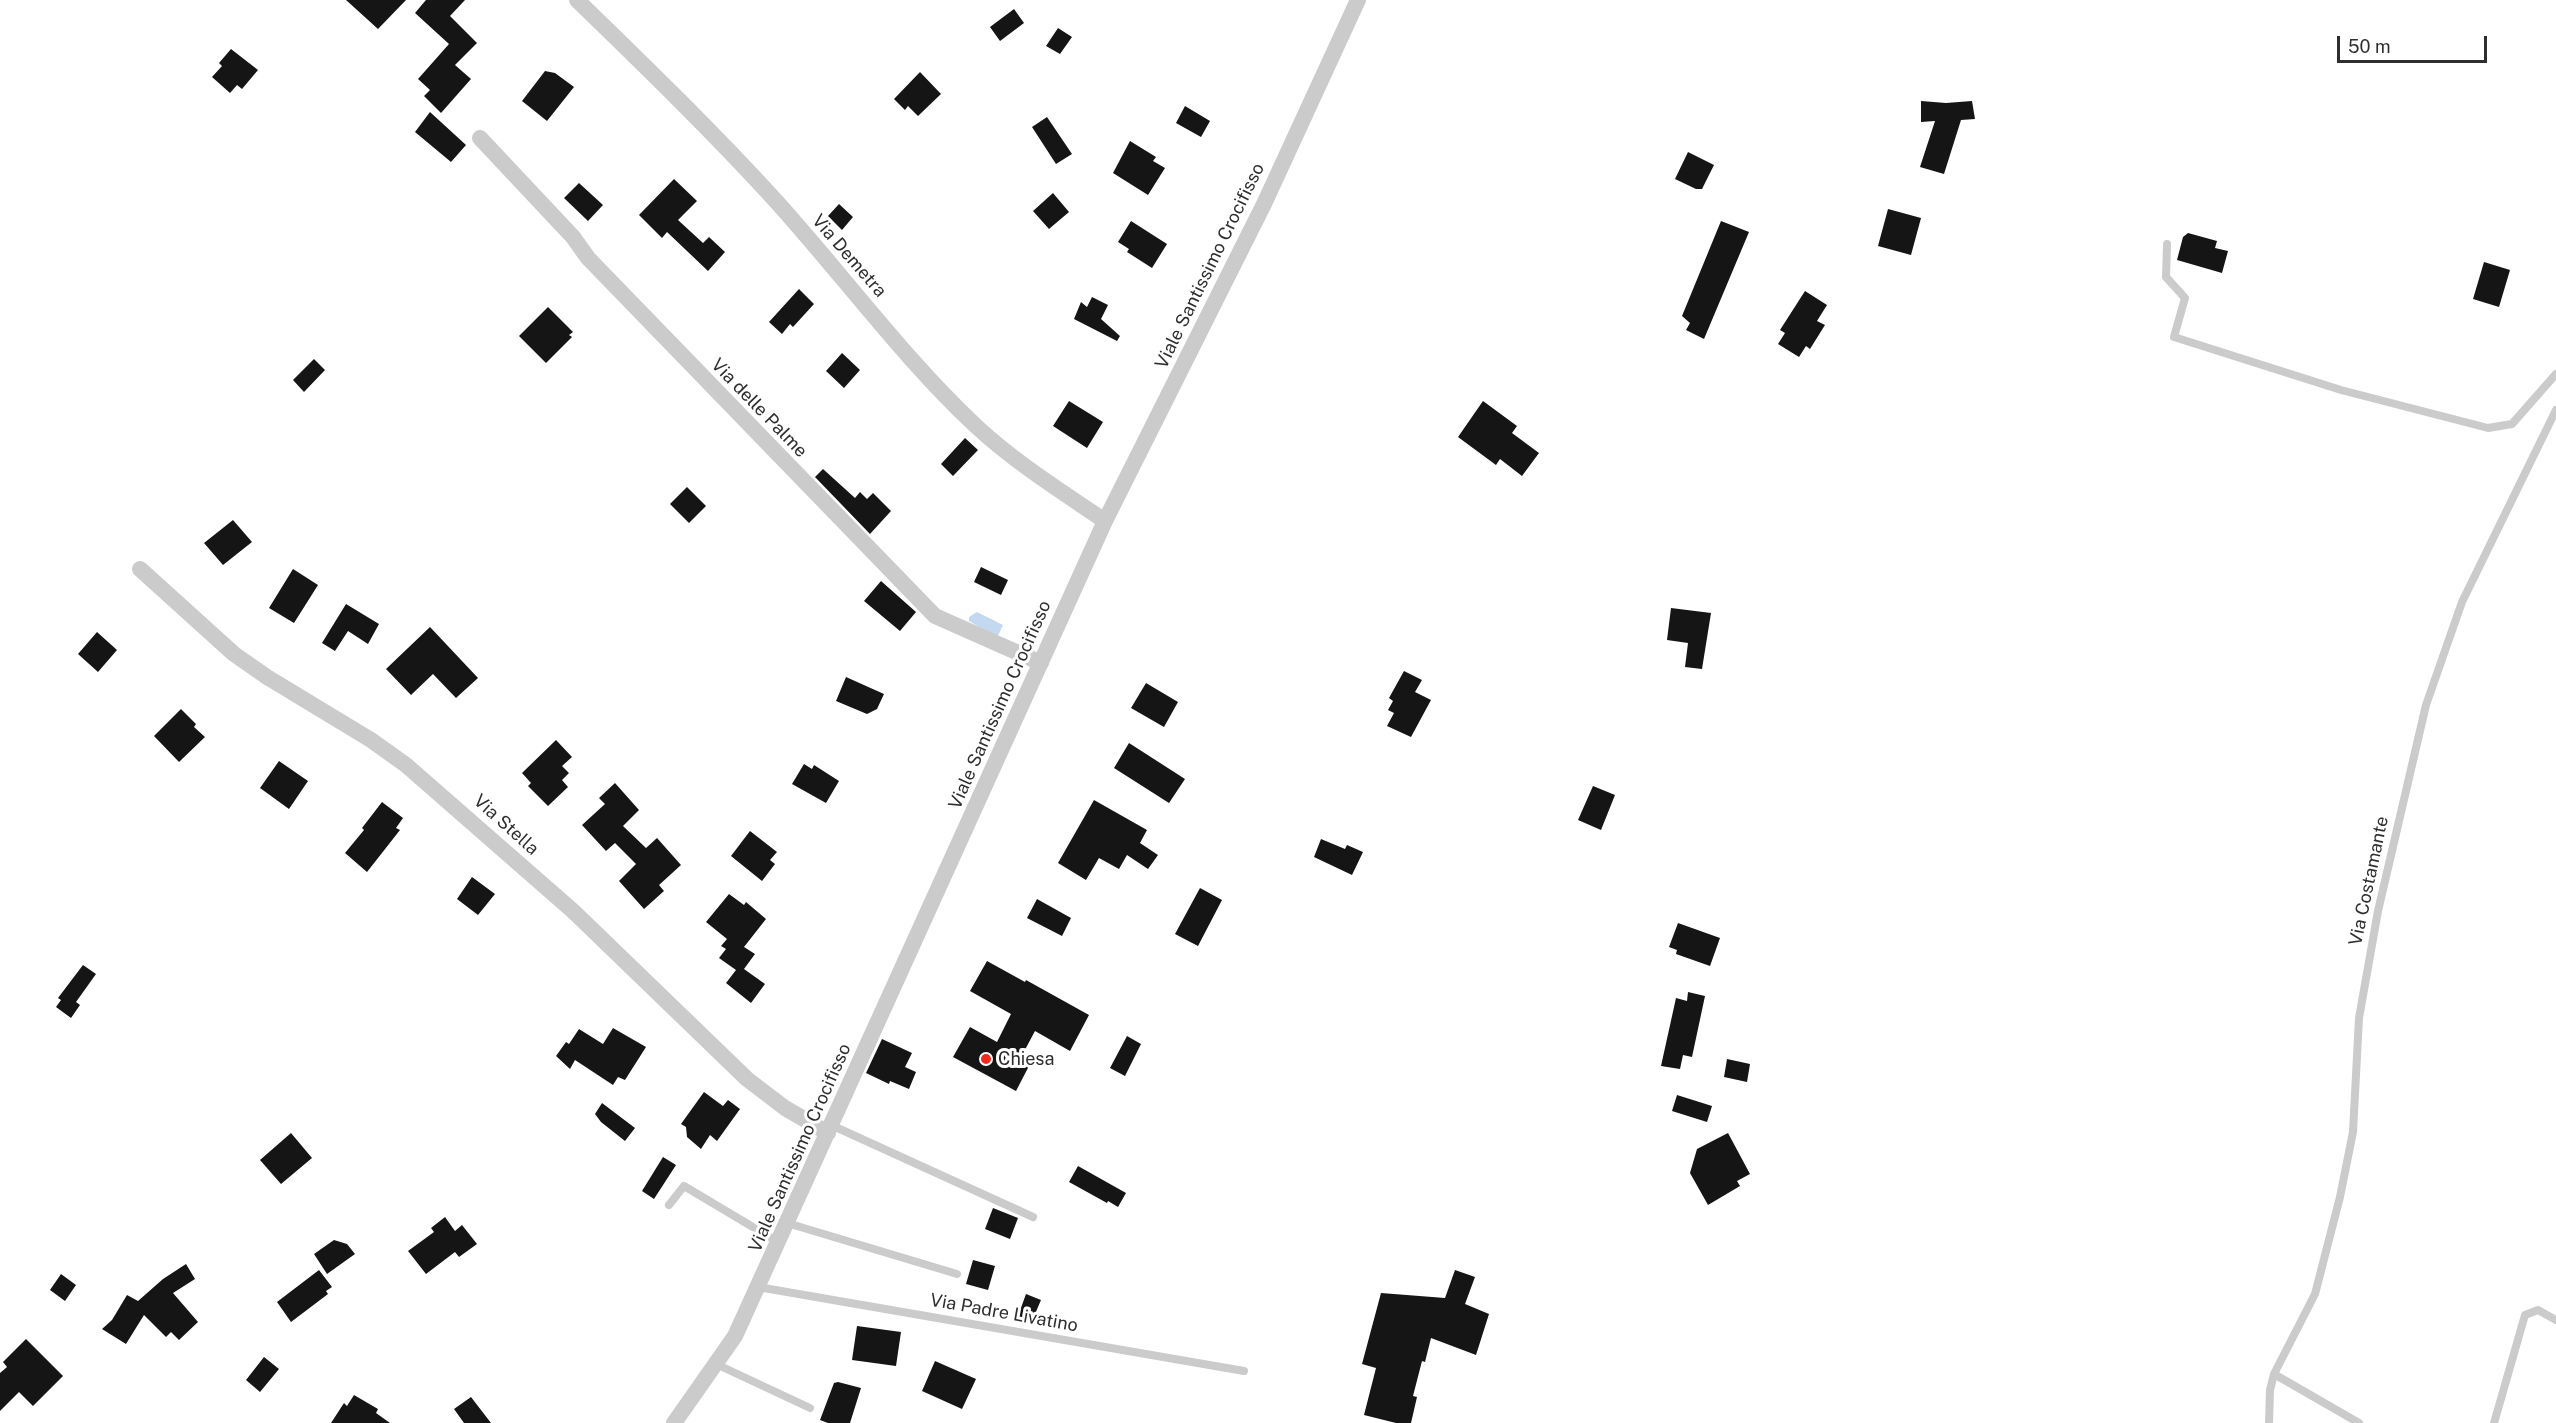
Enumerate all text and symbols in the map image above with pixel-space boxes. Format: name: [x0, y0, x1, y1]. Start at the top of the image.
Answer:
scale bar: [2340, 24, 2490, 62]
text: 50 m: [2348, 36, 2391, 57]
street label: Viale Santissimo Crocifisso: [1151, 160, 1269, 372]
street label: Via Demetra: [807, 210, 891, 302]
street label: Via delle Palme: [706, 354, 812, 462]
street label: Viale Santissimo Crocifisso: [944, 597, 1056, 813]
street label: Via Stella: [469, 790, 543, 860]
street label: Via Costamante: [2345, 814, 2393, 948]
street label: Viale Santissimo Crocifisso: [744, 1040, 856, 1256]
place label: Chiesa: [998, 1048, 1054, 1070]
marker: Chiesa: [979, 1052, 993, 1066]
street label: Via Padre Livatino: [928, 1289, 1080, 1337]

